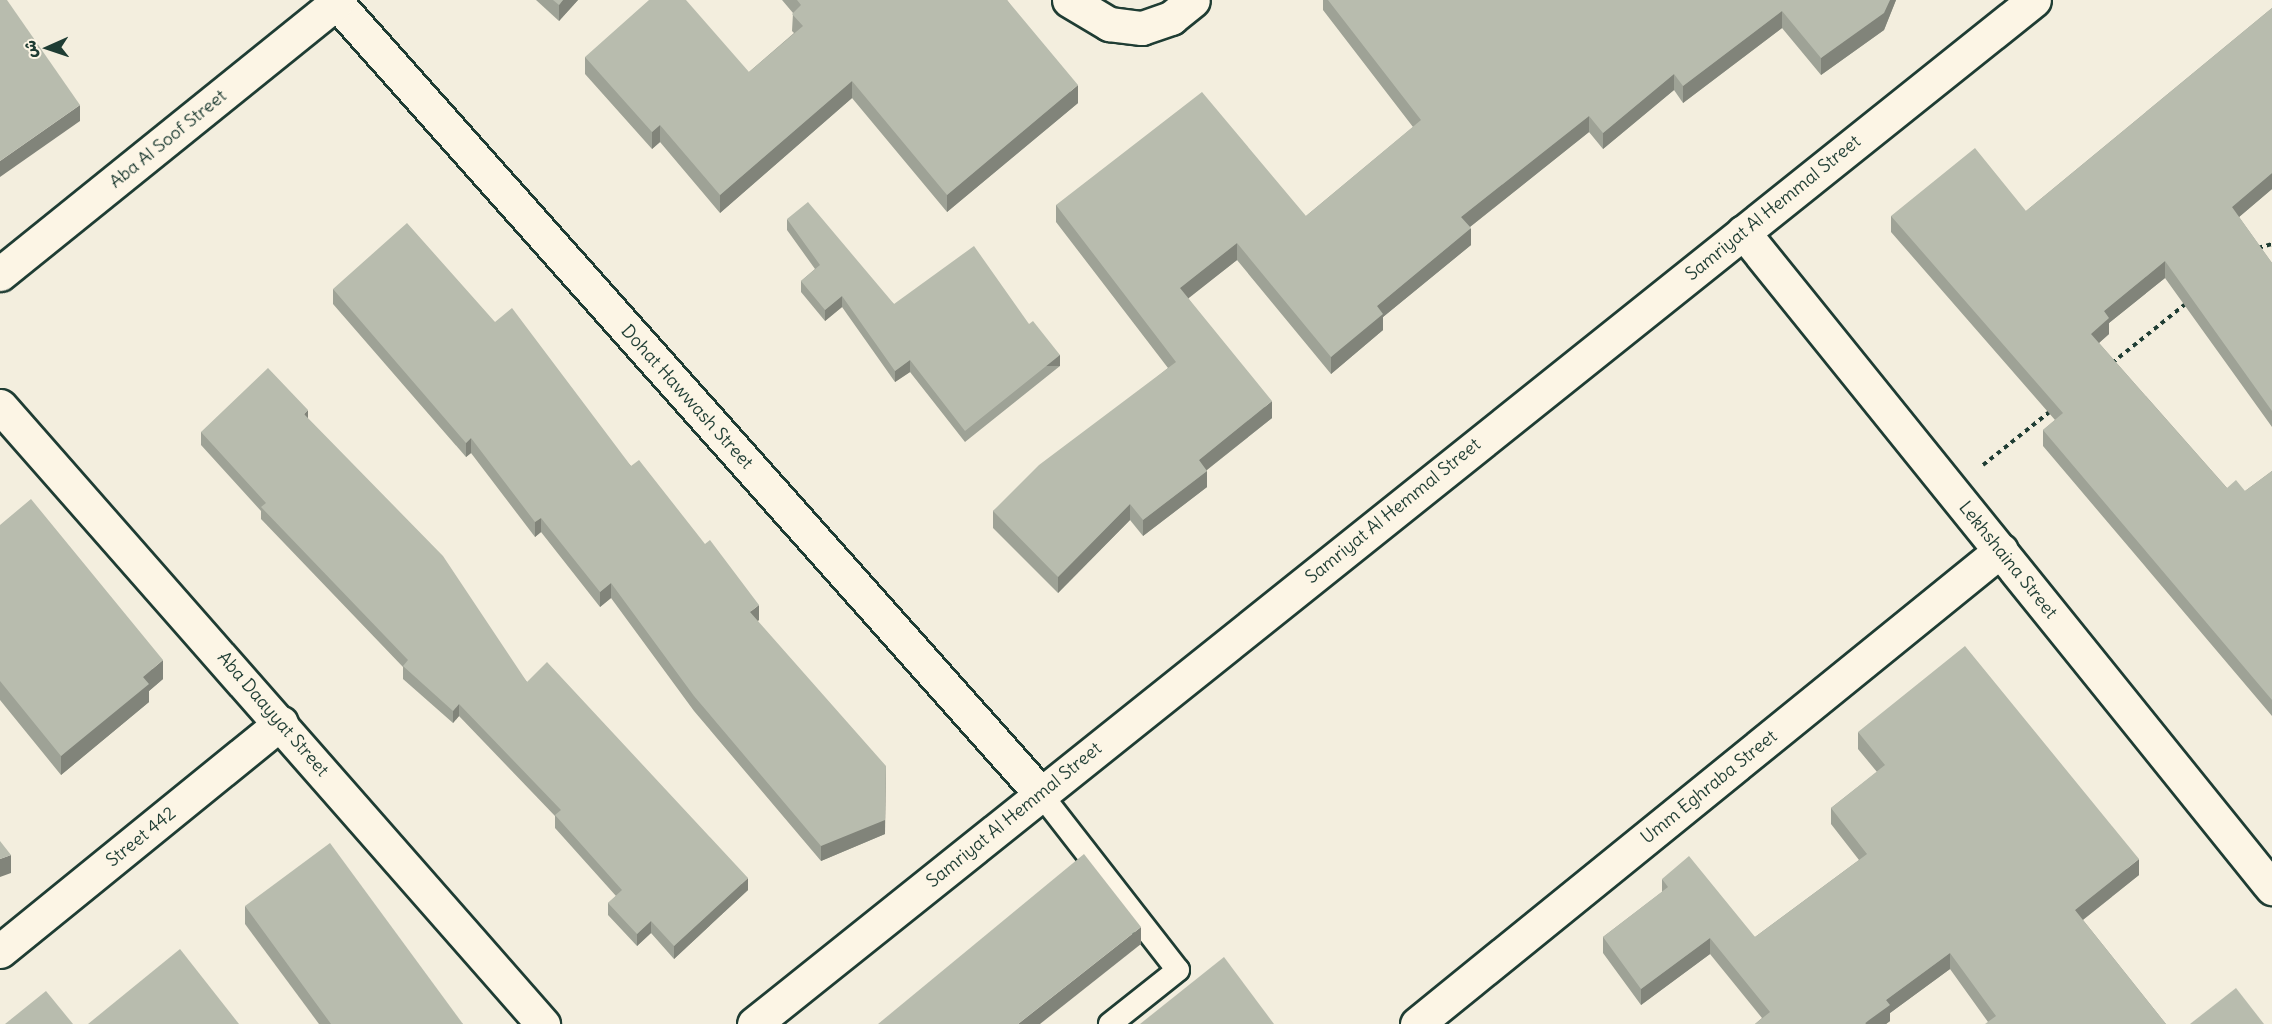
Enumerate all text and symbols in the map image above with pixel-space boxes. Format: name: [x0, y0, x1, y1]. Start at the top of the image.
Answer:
north arrow: [18, 18, 78, 78]
text: ش: [20, 40, 40, 58]
street label: Aba Al Soof Street: [105, 85, 231, 193]
street label: Samriyat Al Hemmal Street: [1681, 131, 1865, 285]
street label: Dohat Hawwash Street: [617, 320, 757, 474]
street label: Samriyat Al Hemmal Street: [1301, 434, 1485, 588]
street label: Lekhshaina Street: [1954, 497, 2062, 623]
street label: Aba Daayyat Street: [213, 647, 333, 781]
street label: Umm Eghraba Street: [1637, 726, 1781, 848]
street label: Samriyat Al Hemmal Street: [922, 738, 1106, 892]
street label: Street 442: [102, 802, 180, 872]

